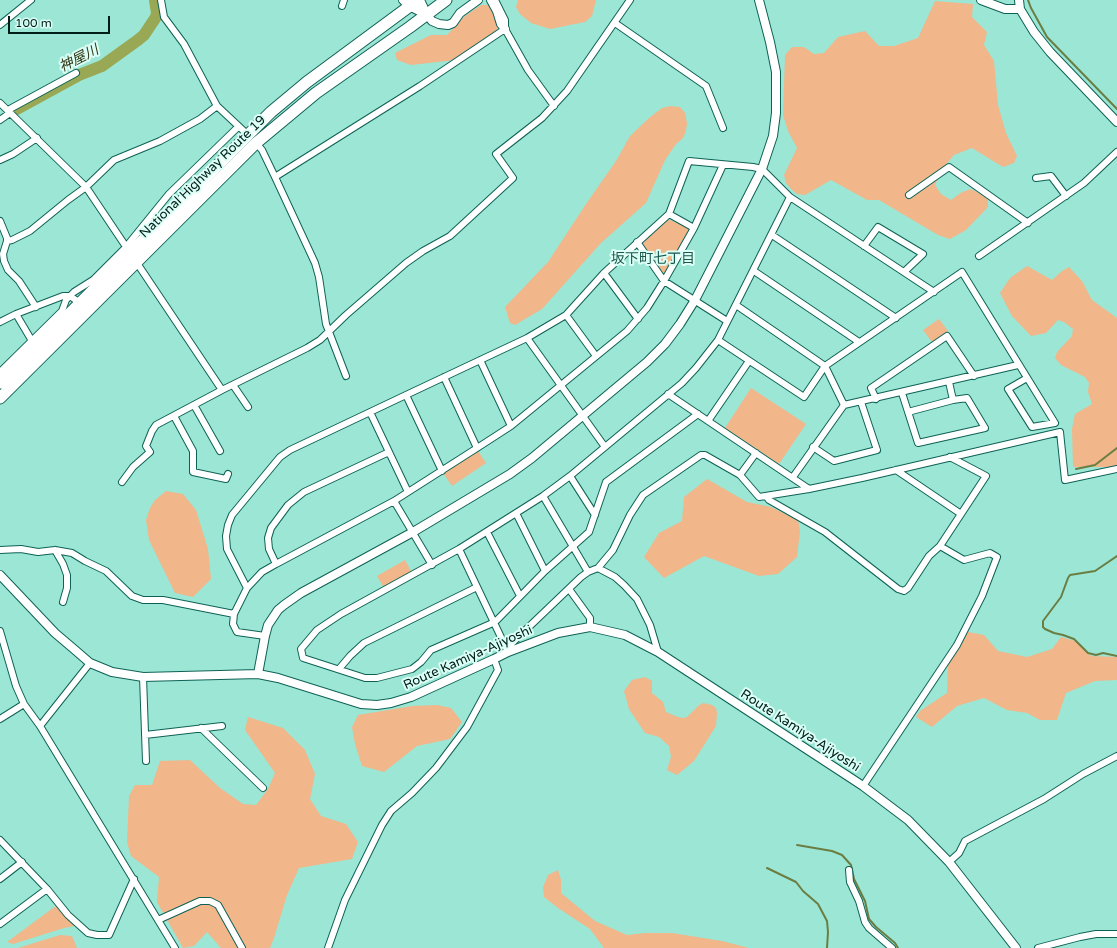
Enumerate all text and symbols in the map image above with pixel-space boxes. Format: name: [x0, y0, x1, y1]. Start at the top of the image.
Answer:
scale bar: [10, 8, 112, 34]
text: 100 m: [15, 16, 52, 30]
water label: 神屋川: [56, 42, 102, 76]
street label: National Highway Route 19: [137, 113, 269, 241]
district label: 坂下町七丁目: [611, 251, 695, 267]
street label: Route Kamiya-Ajiyoshi: [401, 622, 535, 694]
street label: Route Kamiya-Ajiyoshi: [737, 686, 863, 776]

